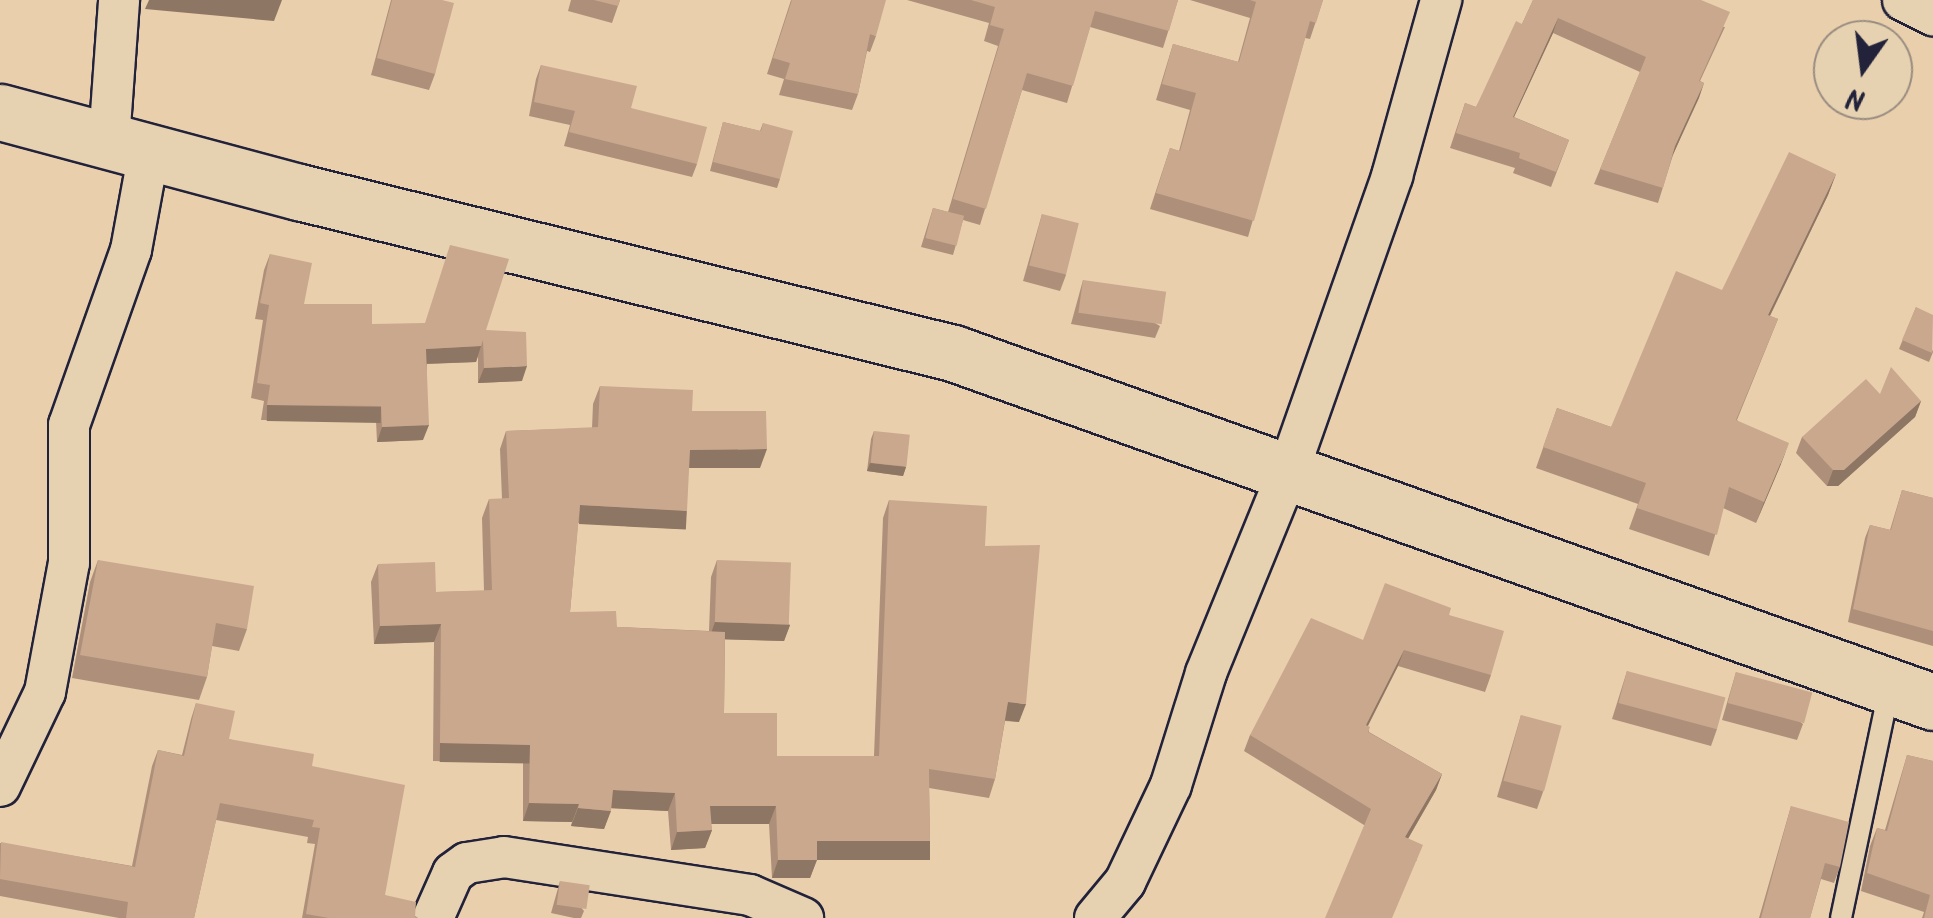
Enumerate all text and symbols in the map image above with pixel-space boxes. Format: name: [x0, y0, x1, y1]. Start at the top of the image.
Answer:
north arrow: [1813, 20, 1913, 120]
text: N: [1842, 74, 1870, 122]

